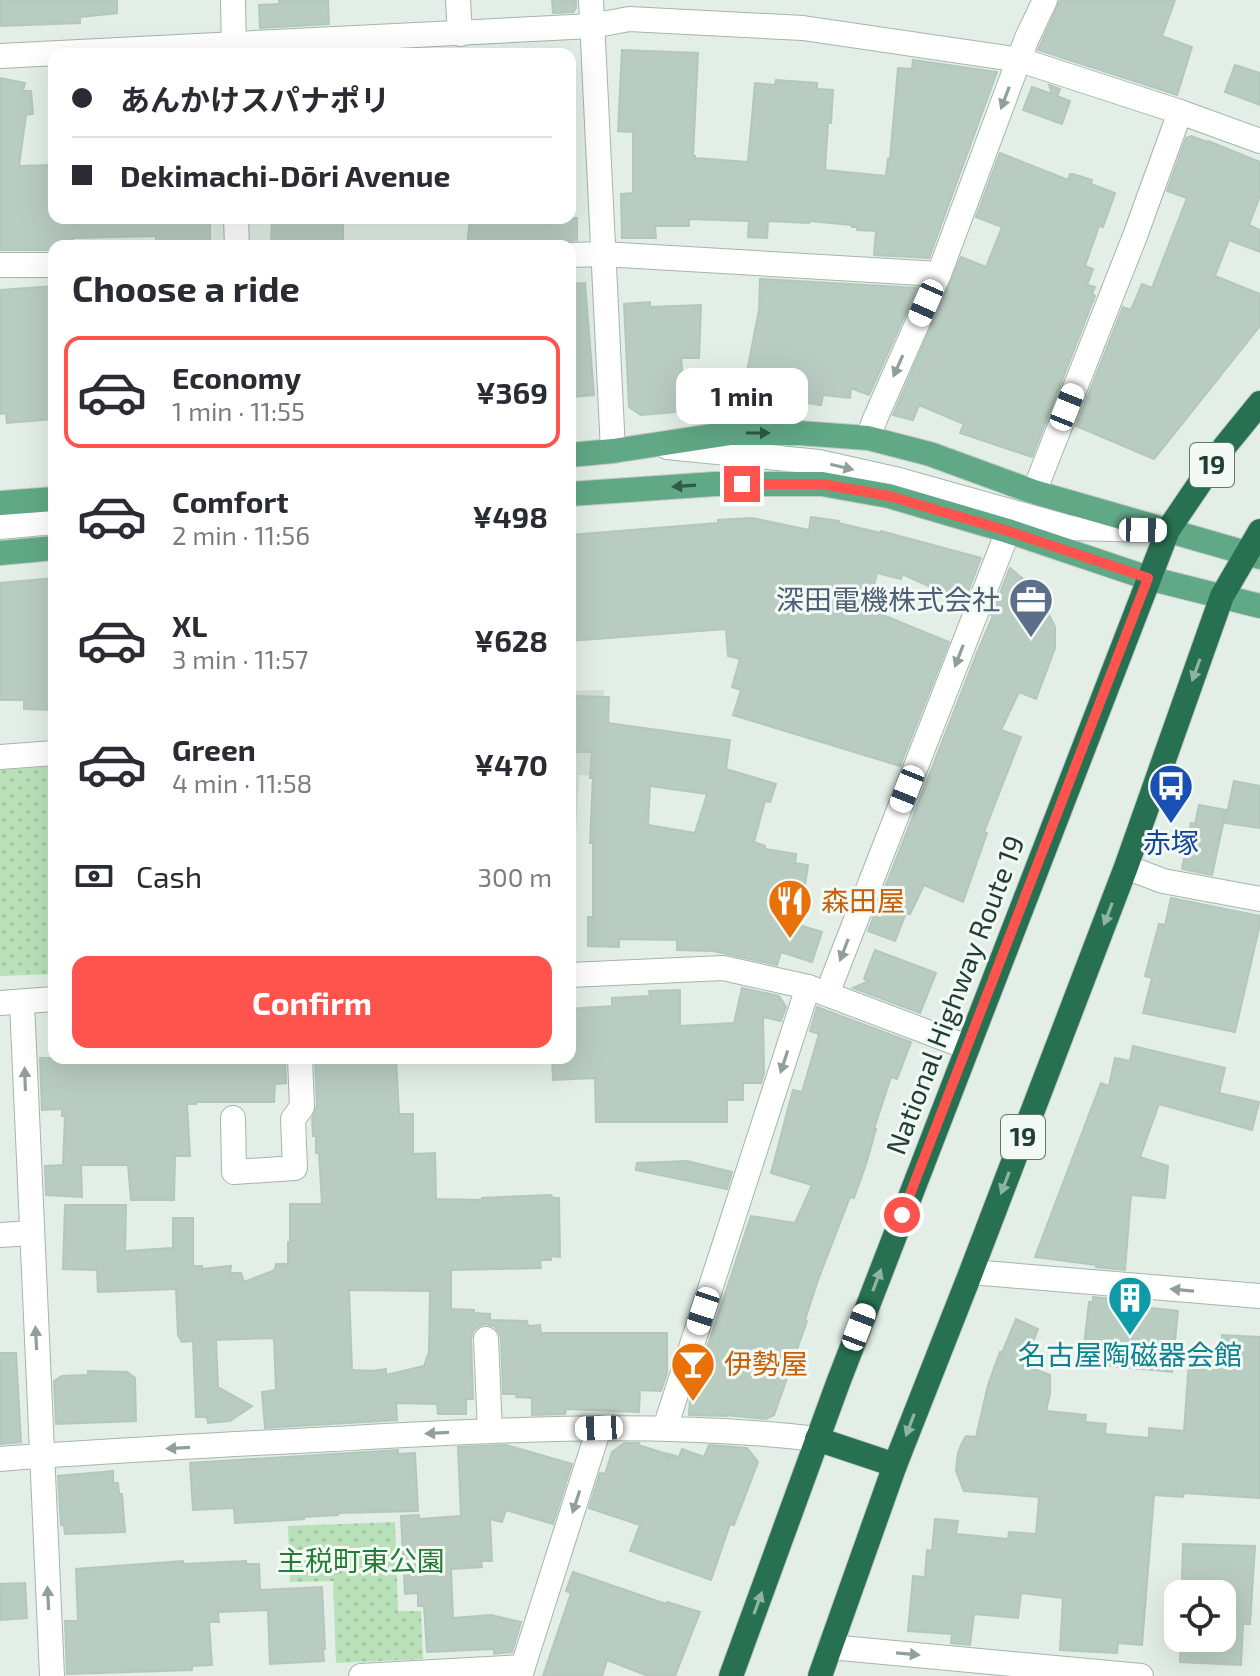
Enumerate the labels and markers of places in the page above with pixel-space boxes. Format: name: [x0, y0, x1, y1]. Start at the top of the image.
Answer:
office icon: 深田電機株式会社: [1007, 576, 1055, 639]
place label: 深田電機株式会社: [776, 582, 1000, 616]
bus stop icon: 赤塚: [1147, 762, 1195, 825]
place label: 赤塚: [1143, 825, 1199, 859]
restaurant icon: 森田屋: [766, 877, 814, 940]
place label: 森田屋: [821, 883, 905, 917]
building icon: 名古屋陶磁器会館: [1106, 1274, 1154, 1337]
place label: 名古屋陶磁器会館: [1018, 1337, 1242, 1371]
bar icon: 伊勢屋: [669, 1340, 717, 1403]
place label: 伊勢屋: [724, 1346, 808, 1380]

